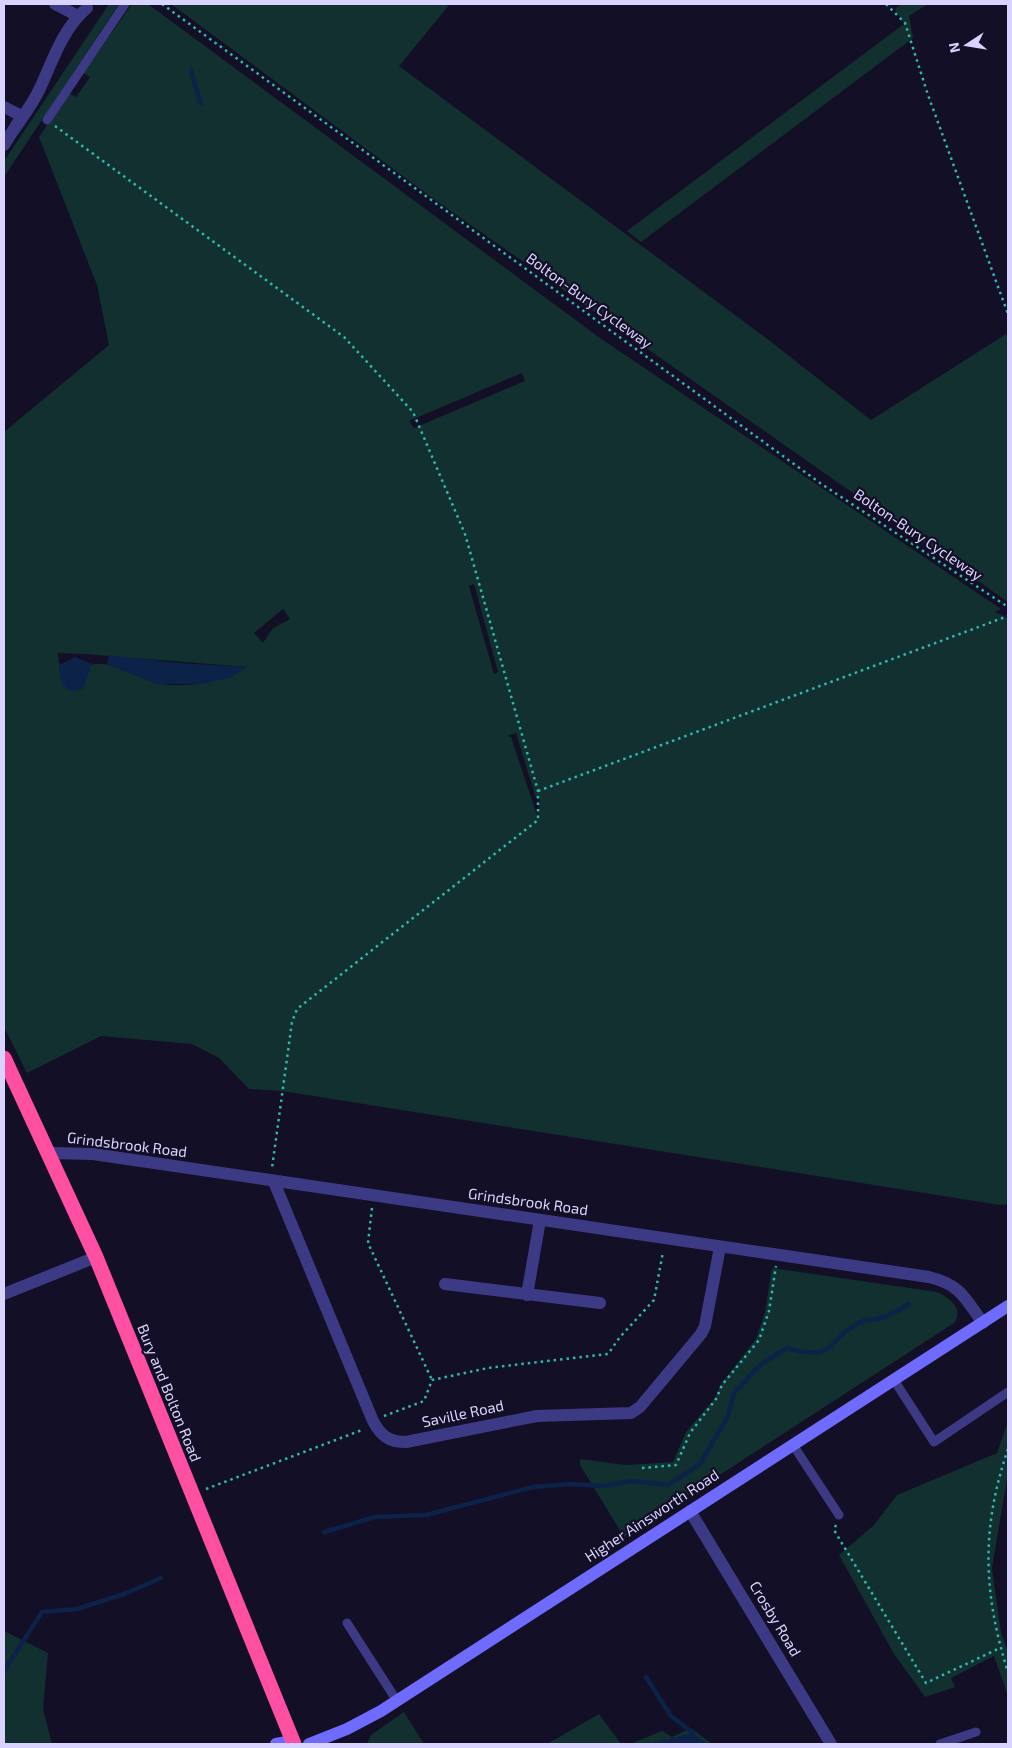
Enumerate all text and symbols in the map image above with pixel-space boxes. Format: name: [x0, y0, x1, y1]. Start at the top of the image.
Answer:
north arrow: [942, 20, 992, 70]
text: N: [944, 41, 963, 55]
street label: Bolton-Bury Cycleway: [523, 248, 656, 352]
street label: Bolton-Bury Cycleway: [851, 484, 986, 584]
street label: Grindsbrook Road: [66, 1128, 188, 1160]
street label: Grindsbrook Road: [467, 1184, 589, 1218]
street label: Bury and Bolton Road: [134, 1321, 206, 1464]
street label: Saville Road: [420, 1396, 505, 1430]
street label: Higher Ainsworth Road: [581, 1465, 722, 1565]
street label: Crosby Road: [746, 1578, 805, 1659]

